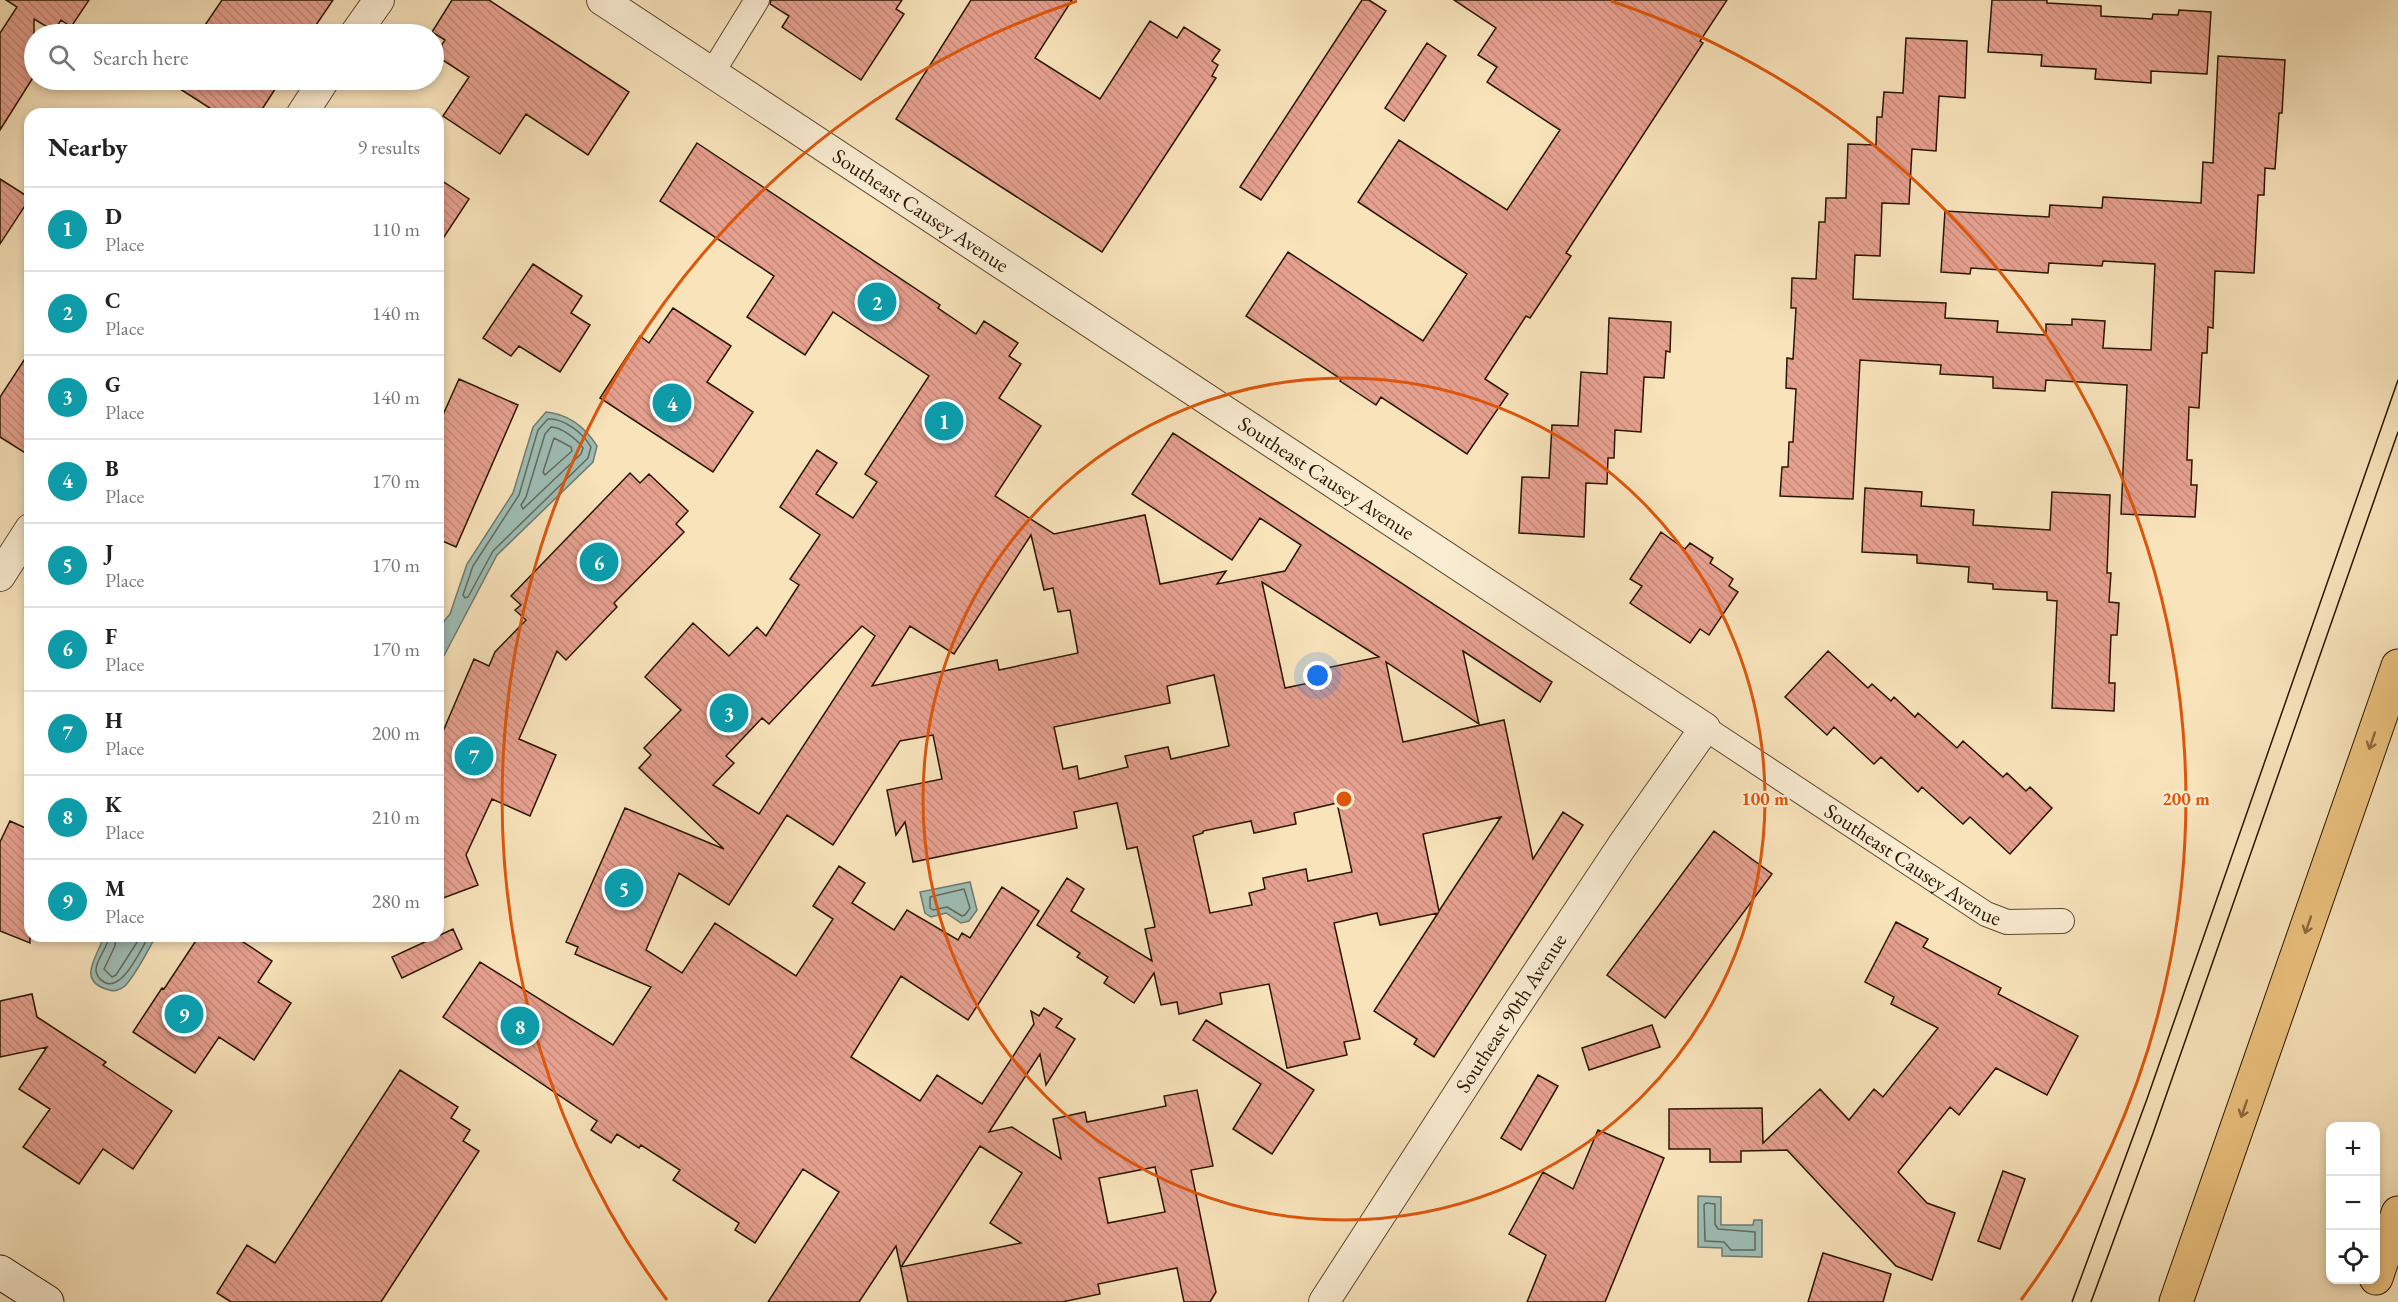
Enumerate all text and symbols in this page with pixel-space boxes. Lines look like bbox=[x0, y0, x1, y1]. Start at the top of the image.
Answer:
search box bbox=[24, 24, 444, 90]
icon: search bbox=[45, 41, 78, 74]
text: Search here bbox=[93, 43, 188, 72]
text: Nearby bbox=[48, 130, 128, 164]
text: 9 results bbox=[357, 134, 420, 160]
street label: Southeast Causey Avenue bbox=[828, 142, 1015, 278]
text: D bbox=[105, 202, 122, 231]
text: 1 bbox=[62, 216, 73, 242]
text: 110 m bbox=[372, 216, 420, 242]
text: Place bbox=[105, 231, 144, 257]
pin: 2 bbox=[858, 280, 896, 324]
text: C bbox=[105, 286, 121, 315]
text: 2 bbox=[62, 300, 73, 326]
text: 140 m bbox=[372, 300, 420, 326]
text: Place bbox=[105, 315, 144, 341]
text: G bbox=[105, 370, 121, 399]
pin: 4 bbox=[652, 380, 692, 426]
text: 3 bbox=[62, 384, 73, 410]
text: 140 m bbox=[372, 384, 420, 410]
pin: 1 bbox=[924, 398, 964, 444]
text: Place bbox=[105, 399, 144, 425]
street label: Southeast Causey Avenue bbox=[1233, 410, 1420, 546]
text: B bbox=[105, 454, 119, 483]
text: 4 bbox=[62, 468, 73, 494]
text: 170 m bbox=[372, 468, 420, 494]
text: Place bbox=[105, 483, 144, 509]
text: J bbox=[105, 538, 113, 567]
pin: 6 bbox=[580, 540, 618, 584]
text: 5 bbox=[62, 552, 73, 578]
text: 170 m bbox=[372, 552, 420, 578]
text: Place bbox=[105, 567, 144, 593]
text: F bbox=[105, 622, 117, 651]
text: 6 bbox=[62, 636, 73, 662]
text: 170 m bbox=[372, 636, 420, 662]
text: Place bbox=[105, 651, 144, 677]
your location bbox=[1303, 661, 1332, 690]
pin: 3 bbox=[710, 690, 748, 736]
text: H bbox=[105, 706, 123, 735]
text: 7 bbox=[62, 720, 73, 746]
text: 200 m bbox=[372, 720, 420, 746]
one-way arrow bbox=[2365, 731, 2376, 750]
pin: 7 bbox=[454, 734, 494, 778]
text: Place bbox=[105, 735, 144, 761]
text: 100 m bbox=[1741, 787, 1789, 810]
text: 200 m bbox=[2162, 787, 2210, 810]
centre of rings bbox=[1334, 789, 1354, 809]
text: K bbox=[105, 790, 122, 819]
street label: Southeast Causey Avenue bbox=[1820, 797, 2005, 931]
text: 8 bbox=[62, 804, 73, 830]
text: 210 m bbox=[372, 804, 420, 830]
text: Place bbox=[105, 819, 144, 845]
pin: 5 bbox=[604, 866, 644, 910]
text: M bbox=[105, 874, 125, 903]
text: 9 bbox=[62, 888, 73, 914]
text: 280 m bbox=[372, 888, 420, 914]
text: Place bbox=[105, 903, 144, 929]
one-way arrow bbox=[2301, 915, 2312, 934]
street label: Southeast 90th Avenue bbox=[1449, 928, 1572, 1098]
pin: 9 bbox=[164, 992, 204, 1036]
pin: 8 bbox=[500, 1004, 540, 1048]
one-way arrow bbox=[2237, 1099, 2248, 1118]
map controls bbox=[2326, 1122, 2380, 1284]
button: + bbox=[2326, 1122, 2380, 1176]
button: − bbox=[2326, 1176, 2380, 1230]
button: locate bbox=[2326, 1230, 2380, 1284]

